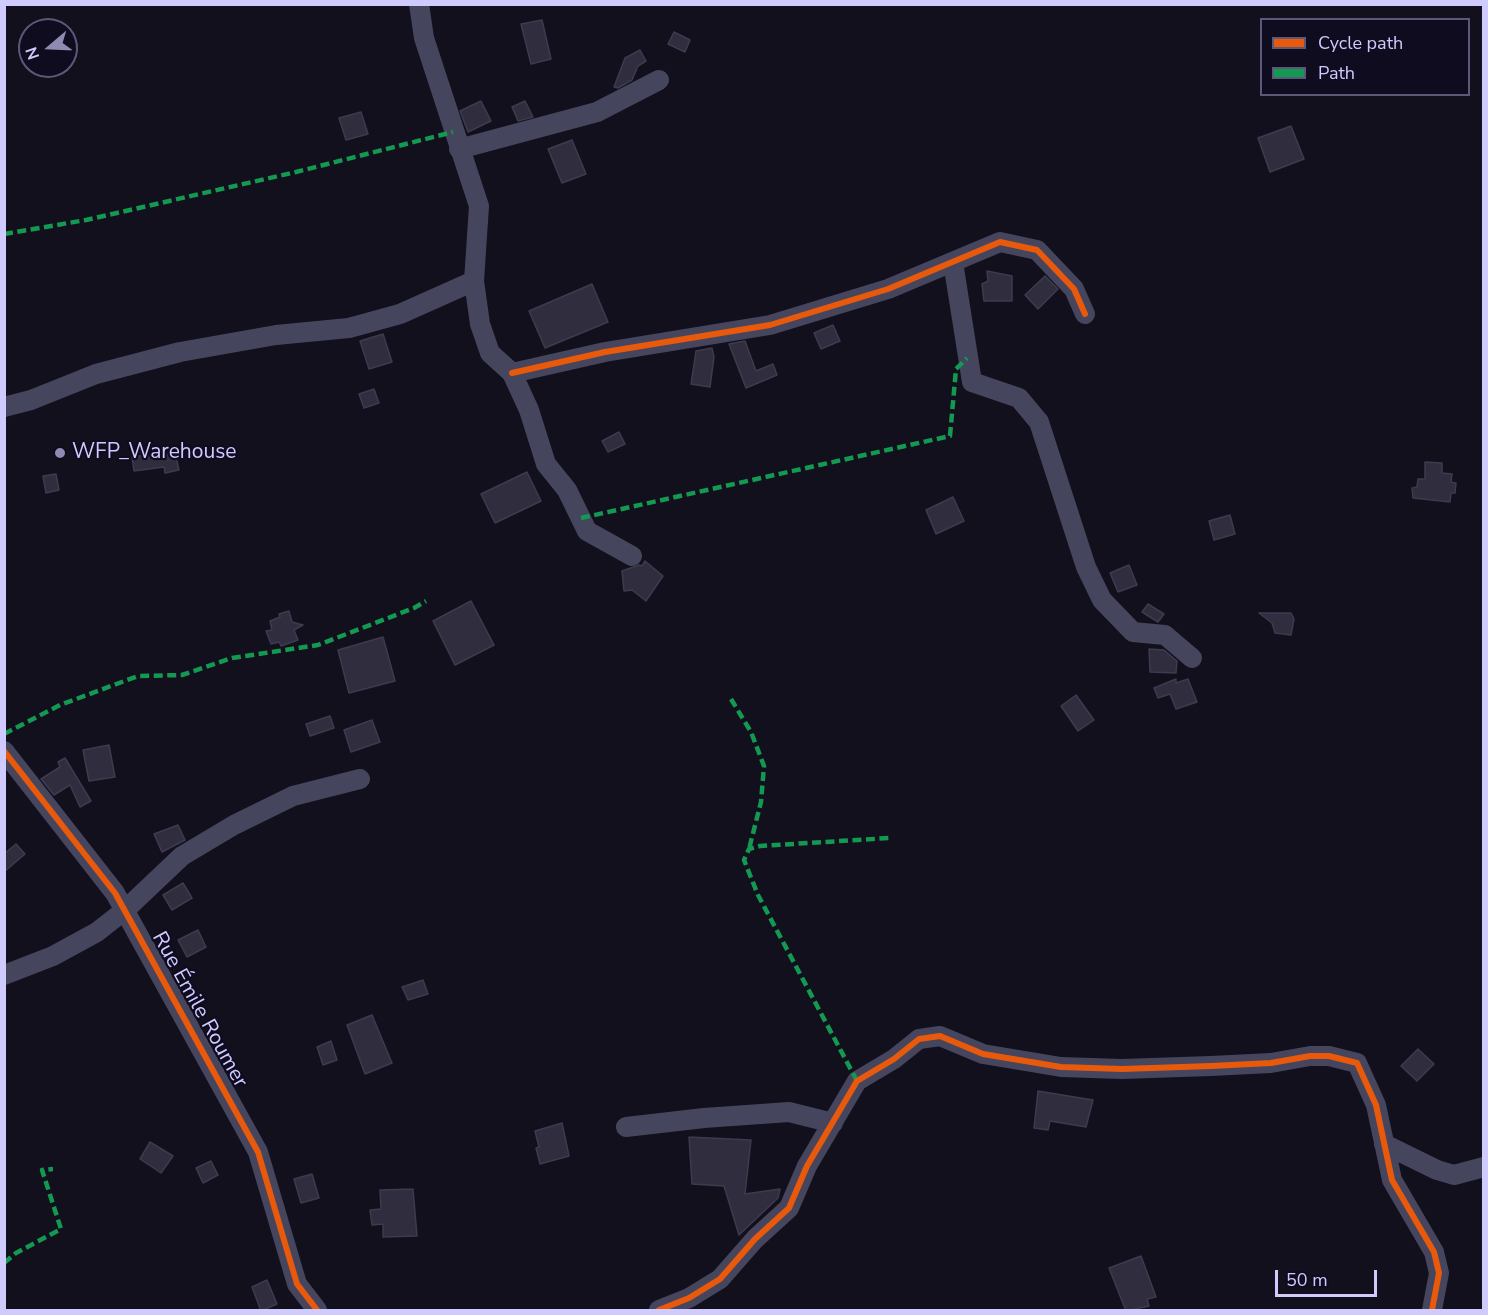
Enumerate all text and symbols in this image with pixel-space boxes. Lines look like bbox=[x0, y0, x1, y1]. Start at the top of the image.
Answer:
north arrow bbox=[18, 18, 78, 78]
legend bbox=[1260, 18, 1470, 96]
text: Cycle path bbox=[1318, 31, 1403, 55]
text: N bbox=[21, 44, 45, 62]
text: Path bbox=[1318, 61, 1355, 85]
place label: WFP_Warehouse bbox=[72, 440, 237, 466]
marker: WFP_Warehouse bbox=[53, 446, 67, 460]
street label: Rue Émile Roumer bbox=[146, 928, 252, 1092]
scale bar bbox=[1278, 1258, 1380, 1296]
text: 50 m bbox=[1286, 1268, 1328, 1292]

